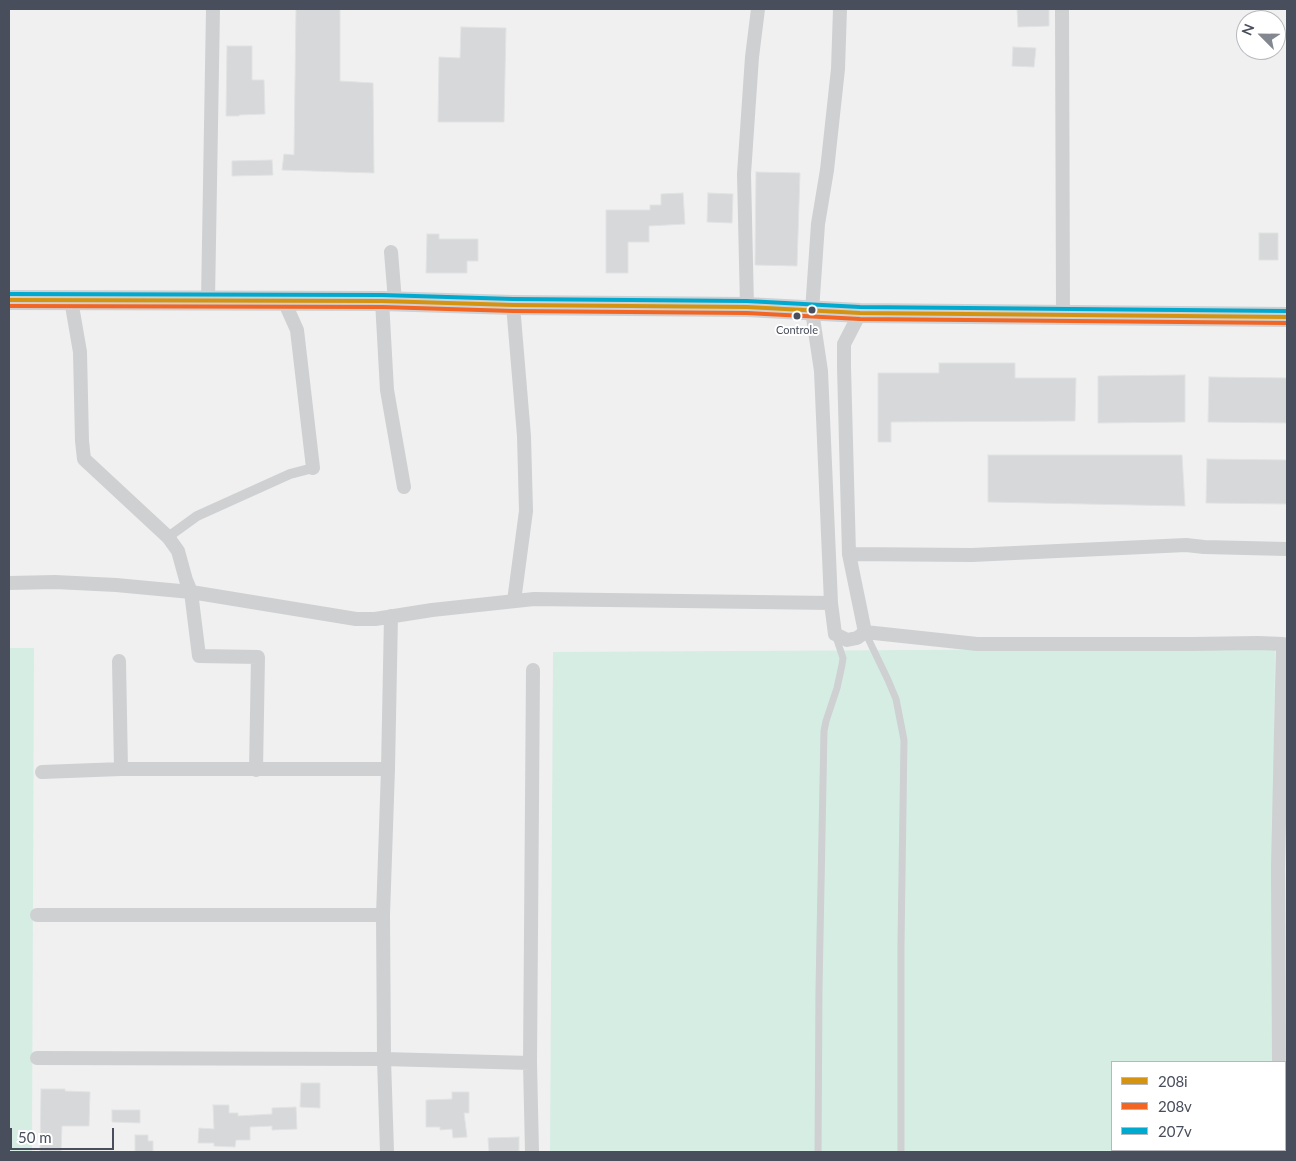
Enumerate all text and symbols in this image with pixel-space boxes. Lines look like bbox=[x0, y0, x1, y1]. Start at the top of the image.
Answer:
north arrow bbox=[1236, 10, 1286, 60]
text: N bbox=[1238, 21, 1258, 38]
unlabelled marker bbox=[807, 305, 817, 315]
marker: Controle bbox=[792, 311, 802, 321]
place label: Controle bbox=[776, 323, 818, 337]
legend bbox=[1111, 1061, 1286, 1151]
text: 208i bbox=[1158, 1072, 1188, 1090]
text: 208v bbox=[1158, 1097, 1192, 1115]
scale bar bbox=[12, 1118, 116, 1150]
text: 207v bbox=[1158, 1122, 1192, 1140]
text: 50 m bbox=[18, 1128, 52, 1146]

